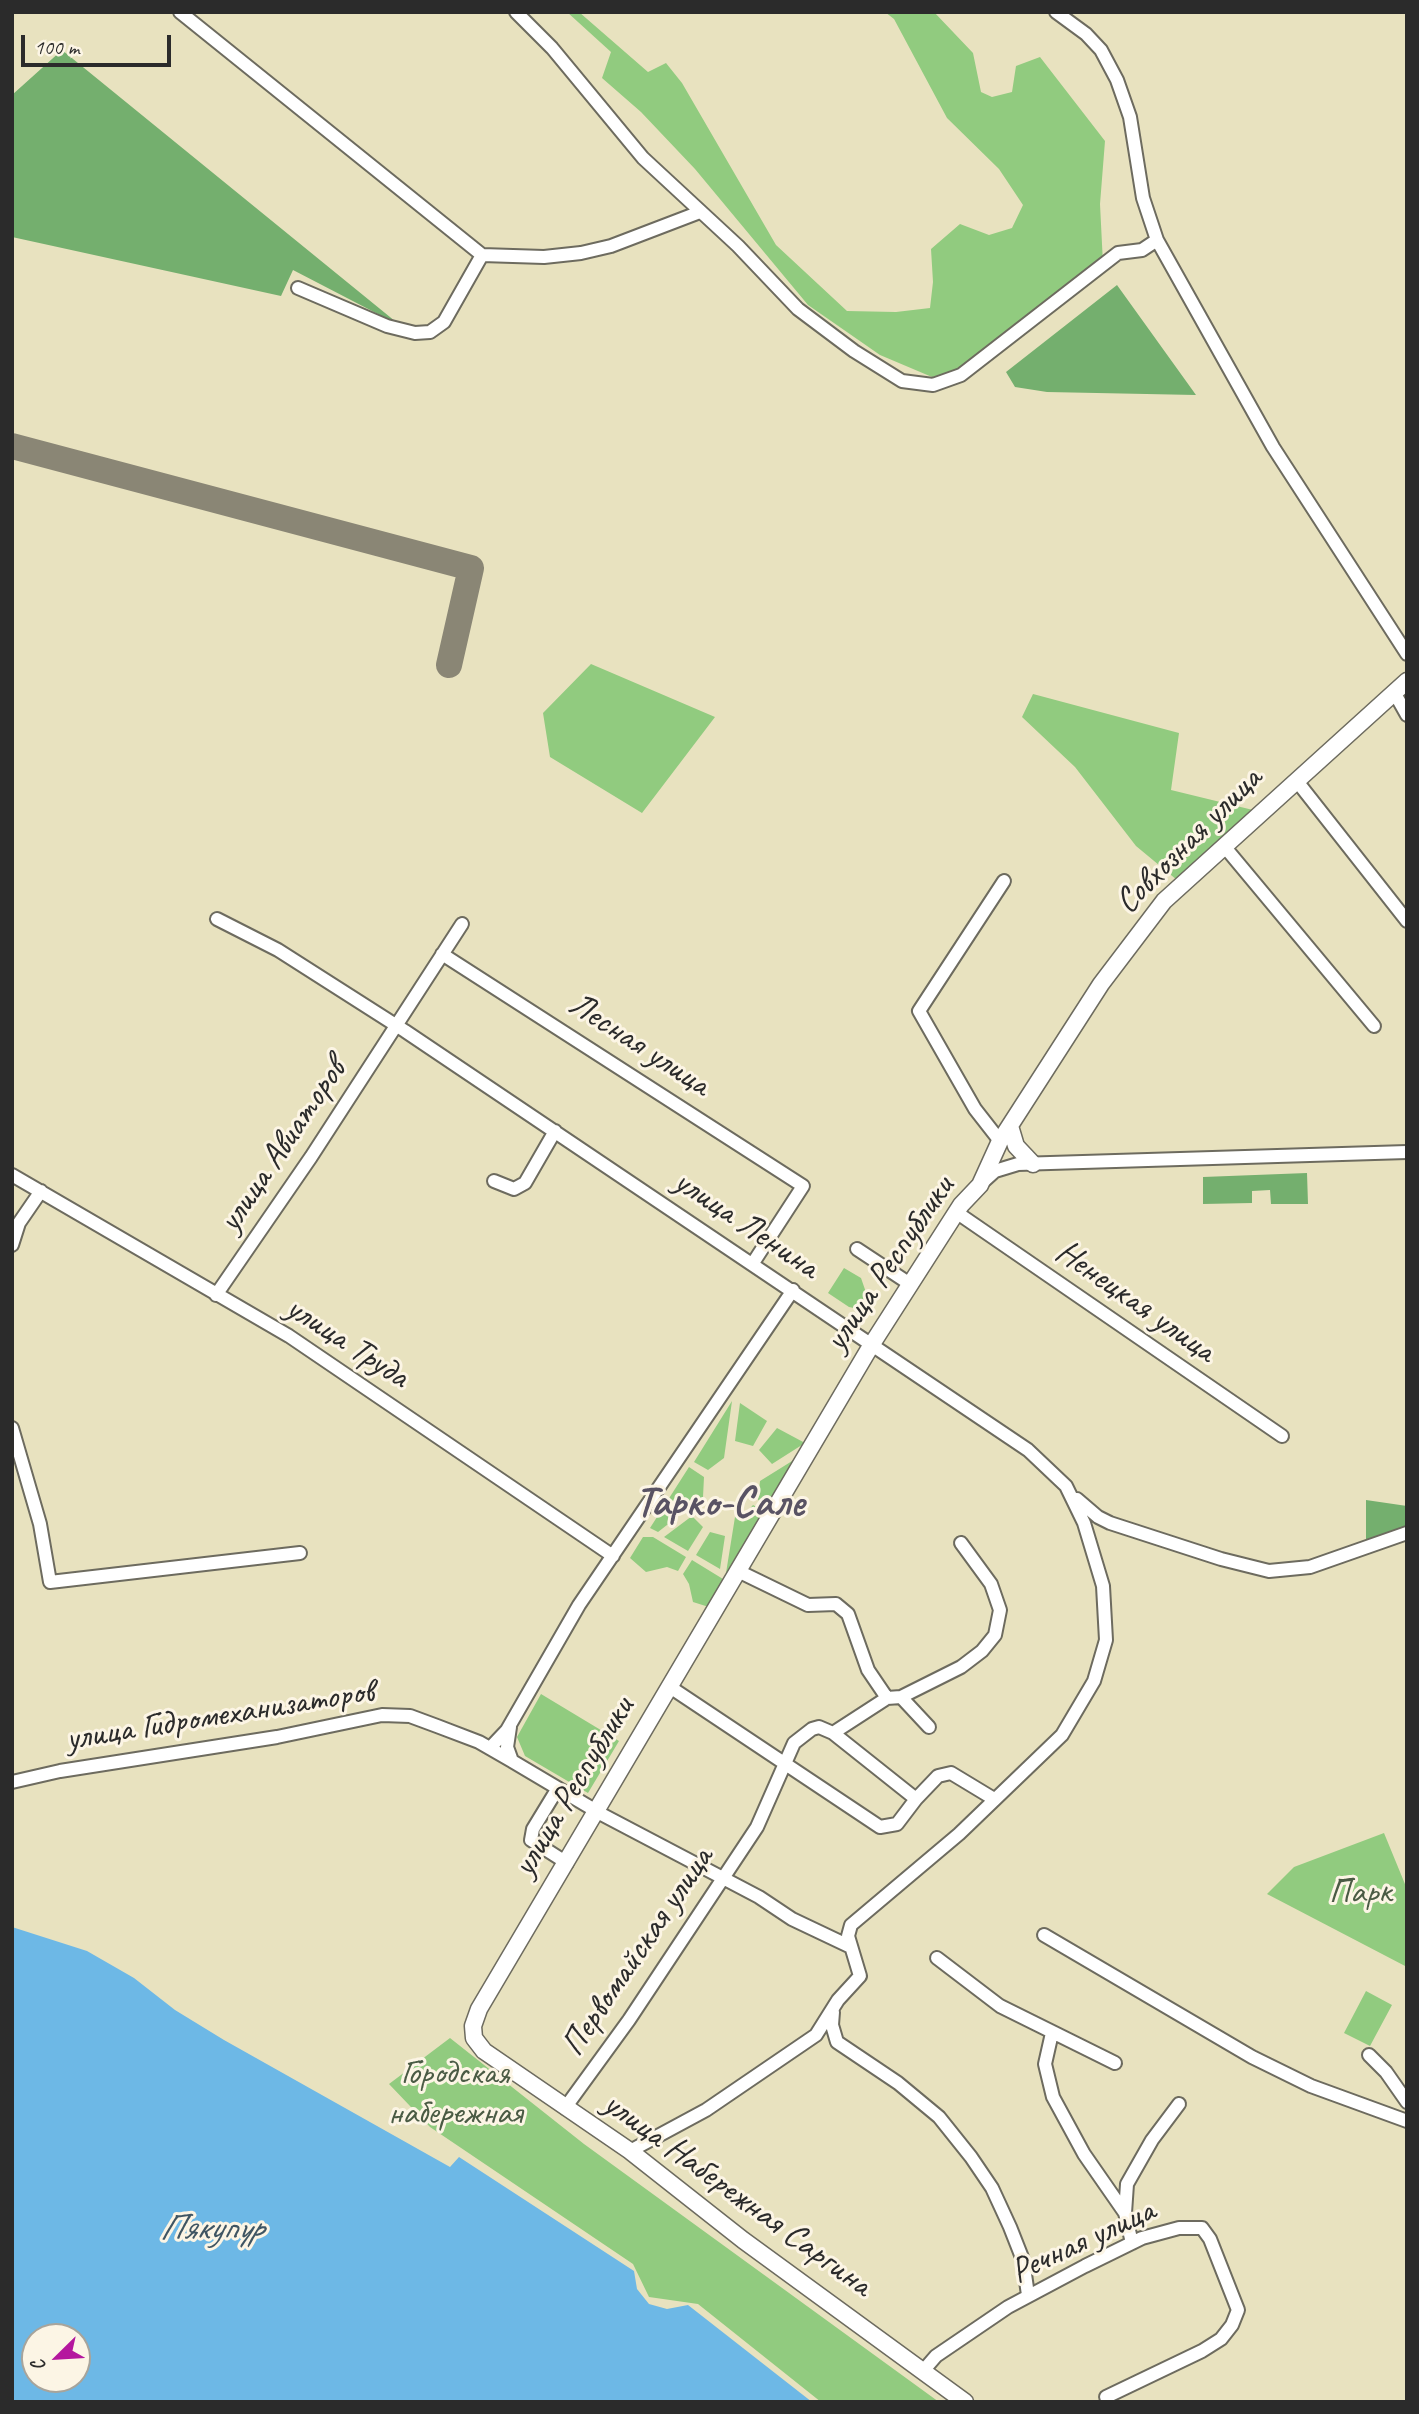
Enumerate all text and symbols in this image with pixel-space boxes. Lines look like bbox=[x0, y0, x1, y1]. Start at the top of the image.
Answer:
scale bar bbox=[24, 21, 175, 65]
text: 100 m bbox=[34, 34, 79, 60]
street label: Совхозная улица bbox=[1107, 759, 1271, 923]
street label: Лесная улица bbox=[560, 984, 718, 1106]
street label: улица Авиаторов bbox=[210, 1052, 356, 1240]
street label: улица Ленина bbox=[665, 1161, 827, 1289]
street label: улица Республики bbox=[816, 1168, 964, 1360]
street label: Ненецкая улица bbox=[1047, 1232, 1223, 1372]
street label: улица Труда bbox=[278, 1288, 416, 1398]
district label: Тарко-Сале bbox=[635, 1479, 805, 1529]
street label: улица Гидромеханизаторов bbox=[63, 1671, 377, 1761]
street label: улица Республики bbox=[504, 1690, 644, 1884]
street label: Первомайская улица bbox=[553, 1840, 723, 2064]
park label: Парк bbox=[1329, 1872, 1391, 1914]
park label: Городская набережная bbox=[388, 2053, 522, 2135]
street label: улица Набережная Саргина bbox=[594, 2083, 880, 2307]
street label: Речная улица bbox=[1004, 2190, 1162, 2294]
water label: Пякупур bbox=[160, 2207, 262, 2251]
north arrow bbox=[21, 2323, 91, 2393]
text: С bbox=[26, 2357, 52, 2375]

